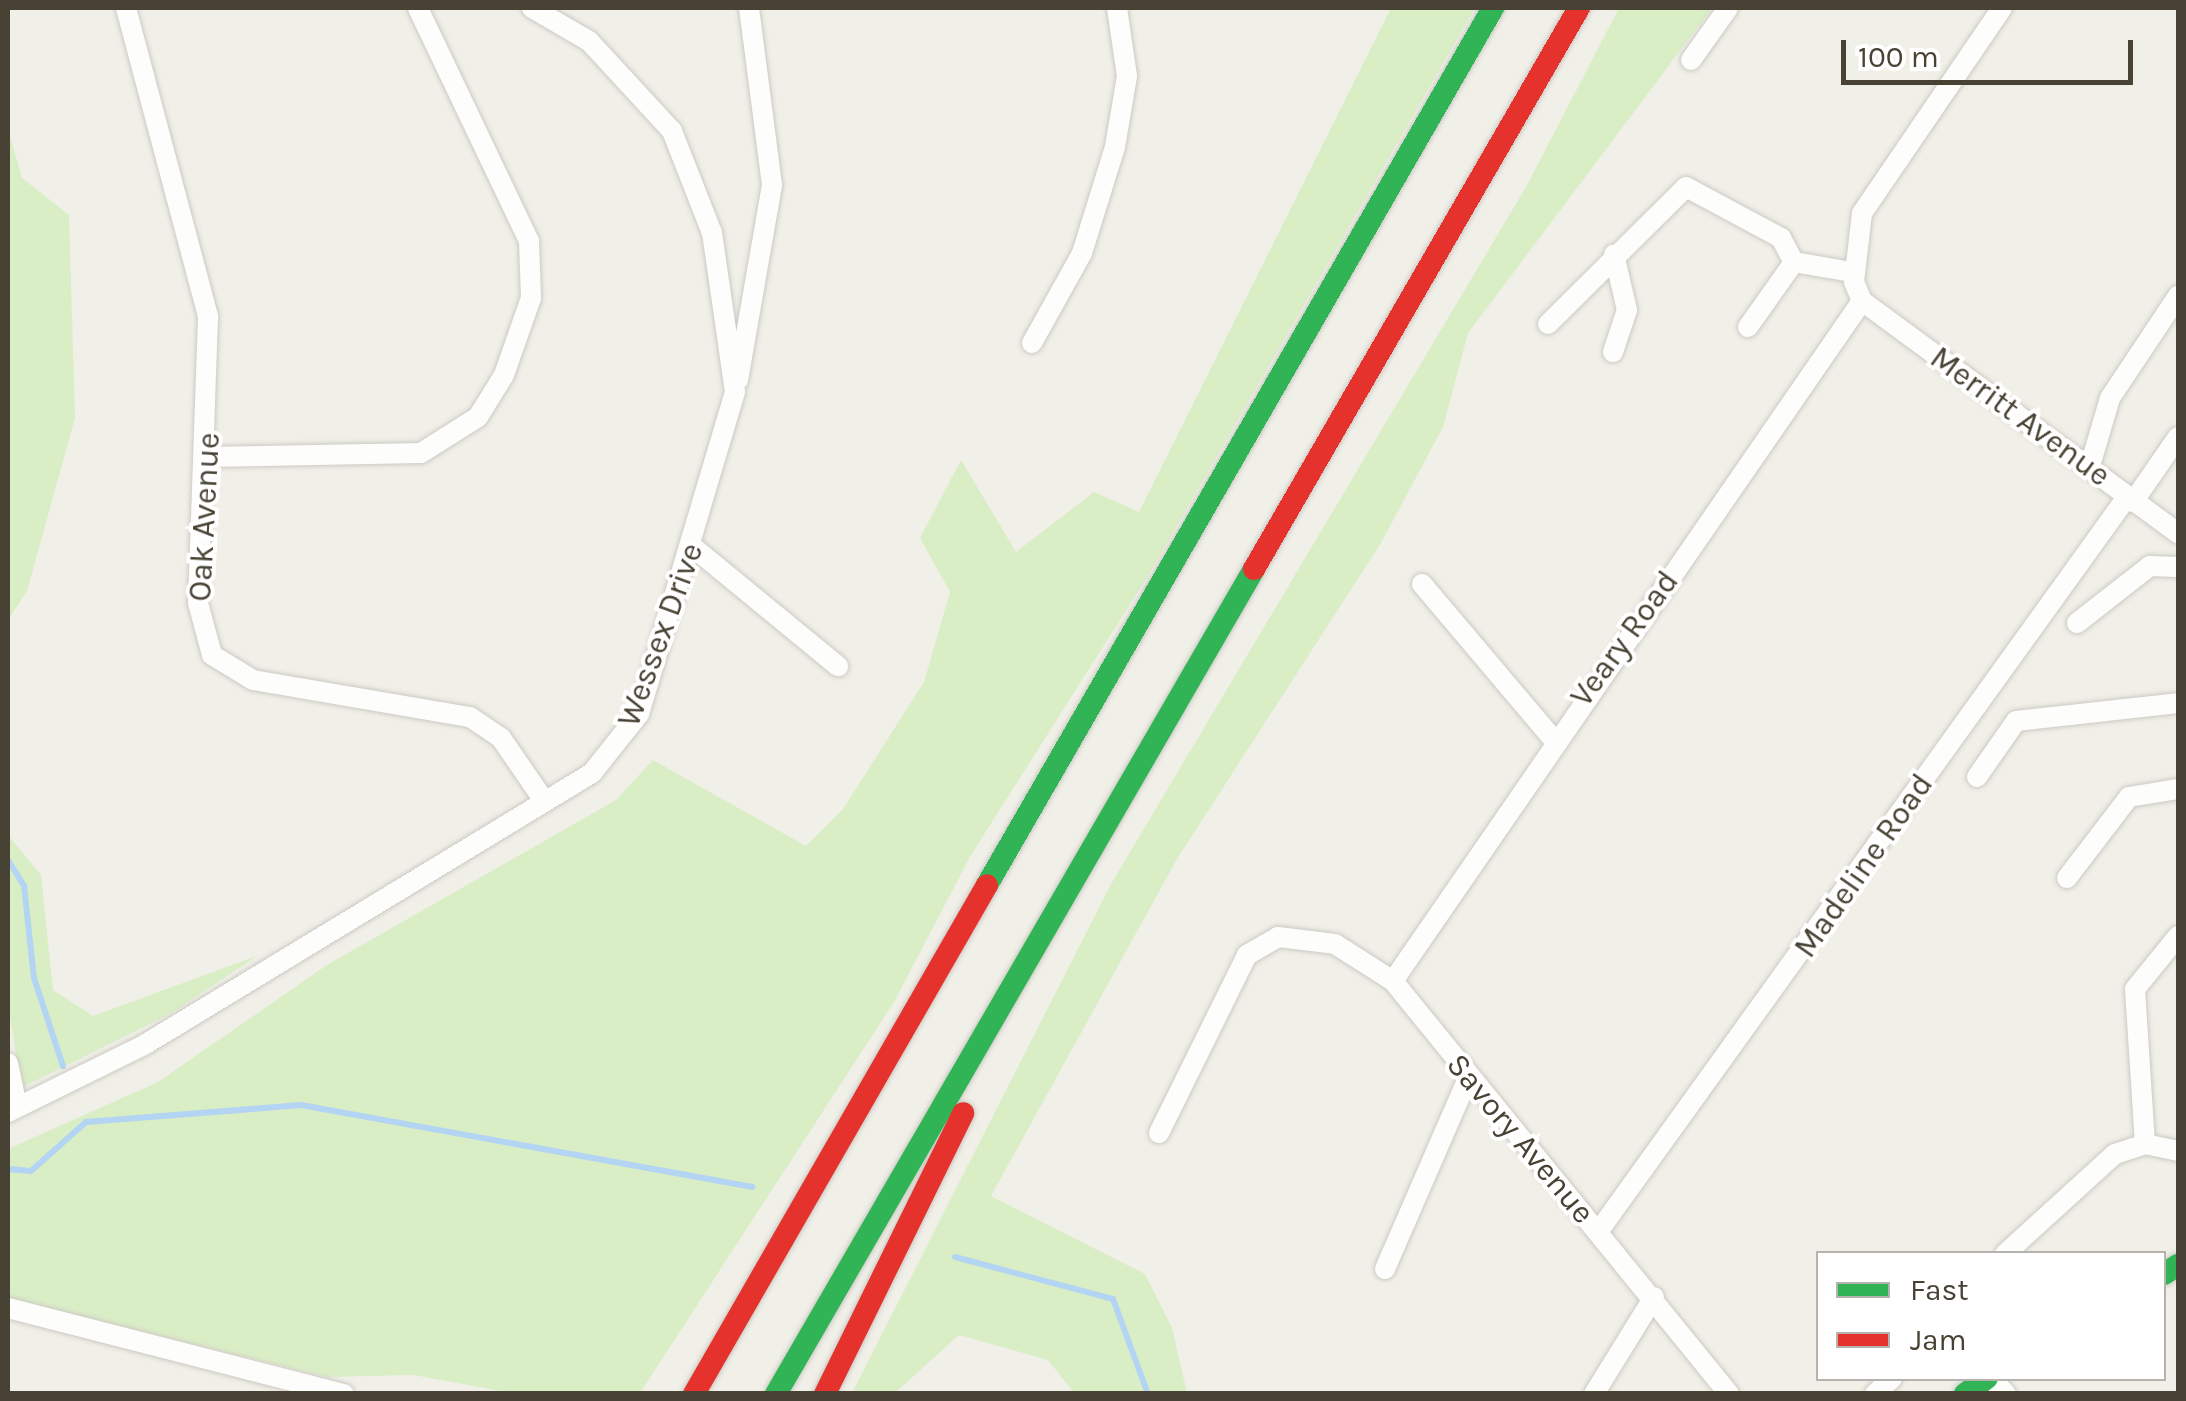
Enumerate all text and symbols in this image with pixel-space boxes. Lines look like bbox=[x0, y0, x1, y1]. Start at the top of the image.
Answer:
scale bar bbox=[1846, 20, 2138, 82]
text: 100 m bbox=[1858, 39, 1939, 75]
street label: Merritt Avenue bbox=[1922, 339, 2118, 495]
street label: Oak Avenue bbox=[181, 432, 229, 602]
street label: Wessex Drive bbox=[610, 538, 712, 732]
street label: Veary Road bbox=[1563, 563, 1687, 715]
street label: Madeline Road bbox=[1786, 767, 1942, 965]
street label: Savory Avenue bbox=[1438, 1046, 1602, 1232]
legend bbox=[1816, 1251, 2166, 1381]
text: Fast bbox=[1910, 1272, 1969, 1308]
text: Jam bbox=[1910, 1322, 1967, 1358]

